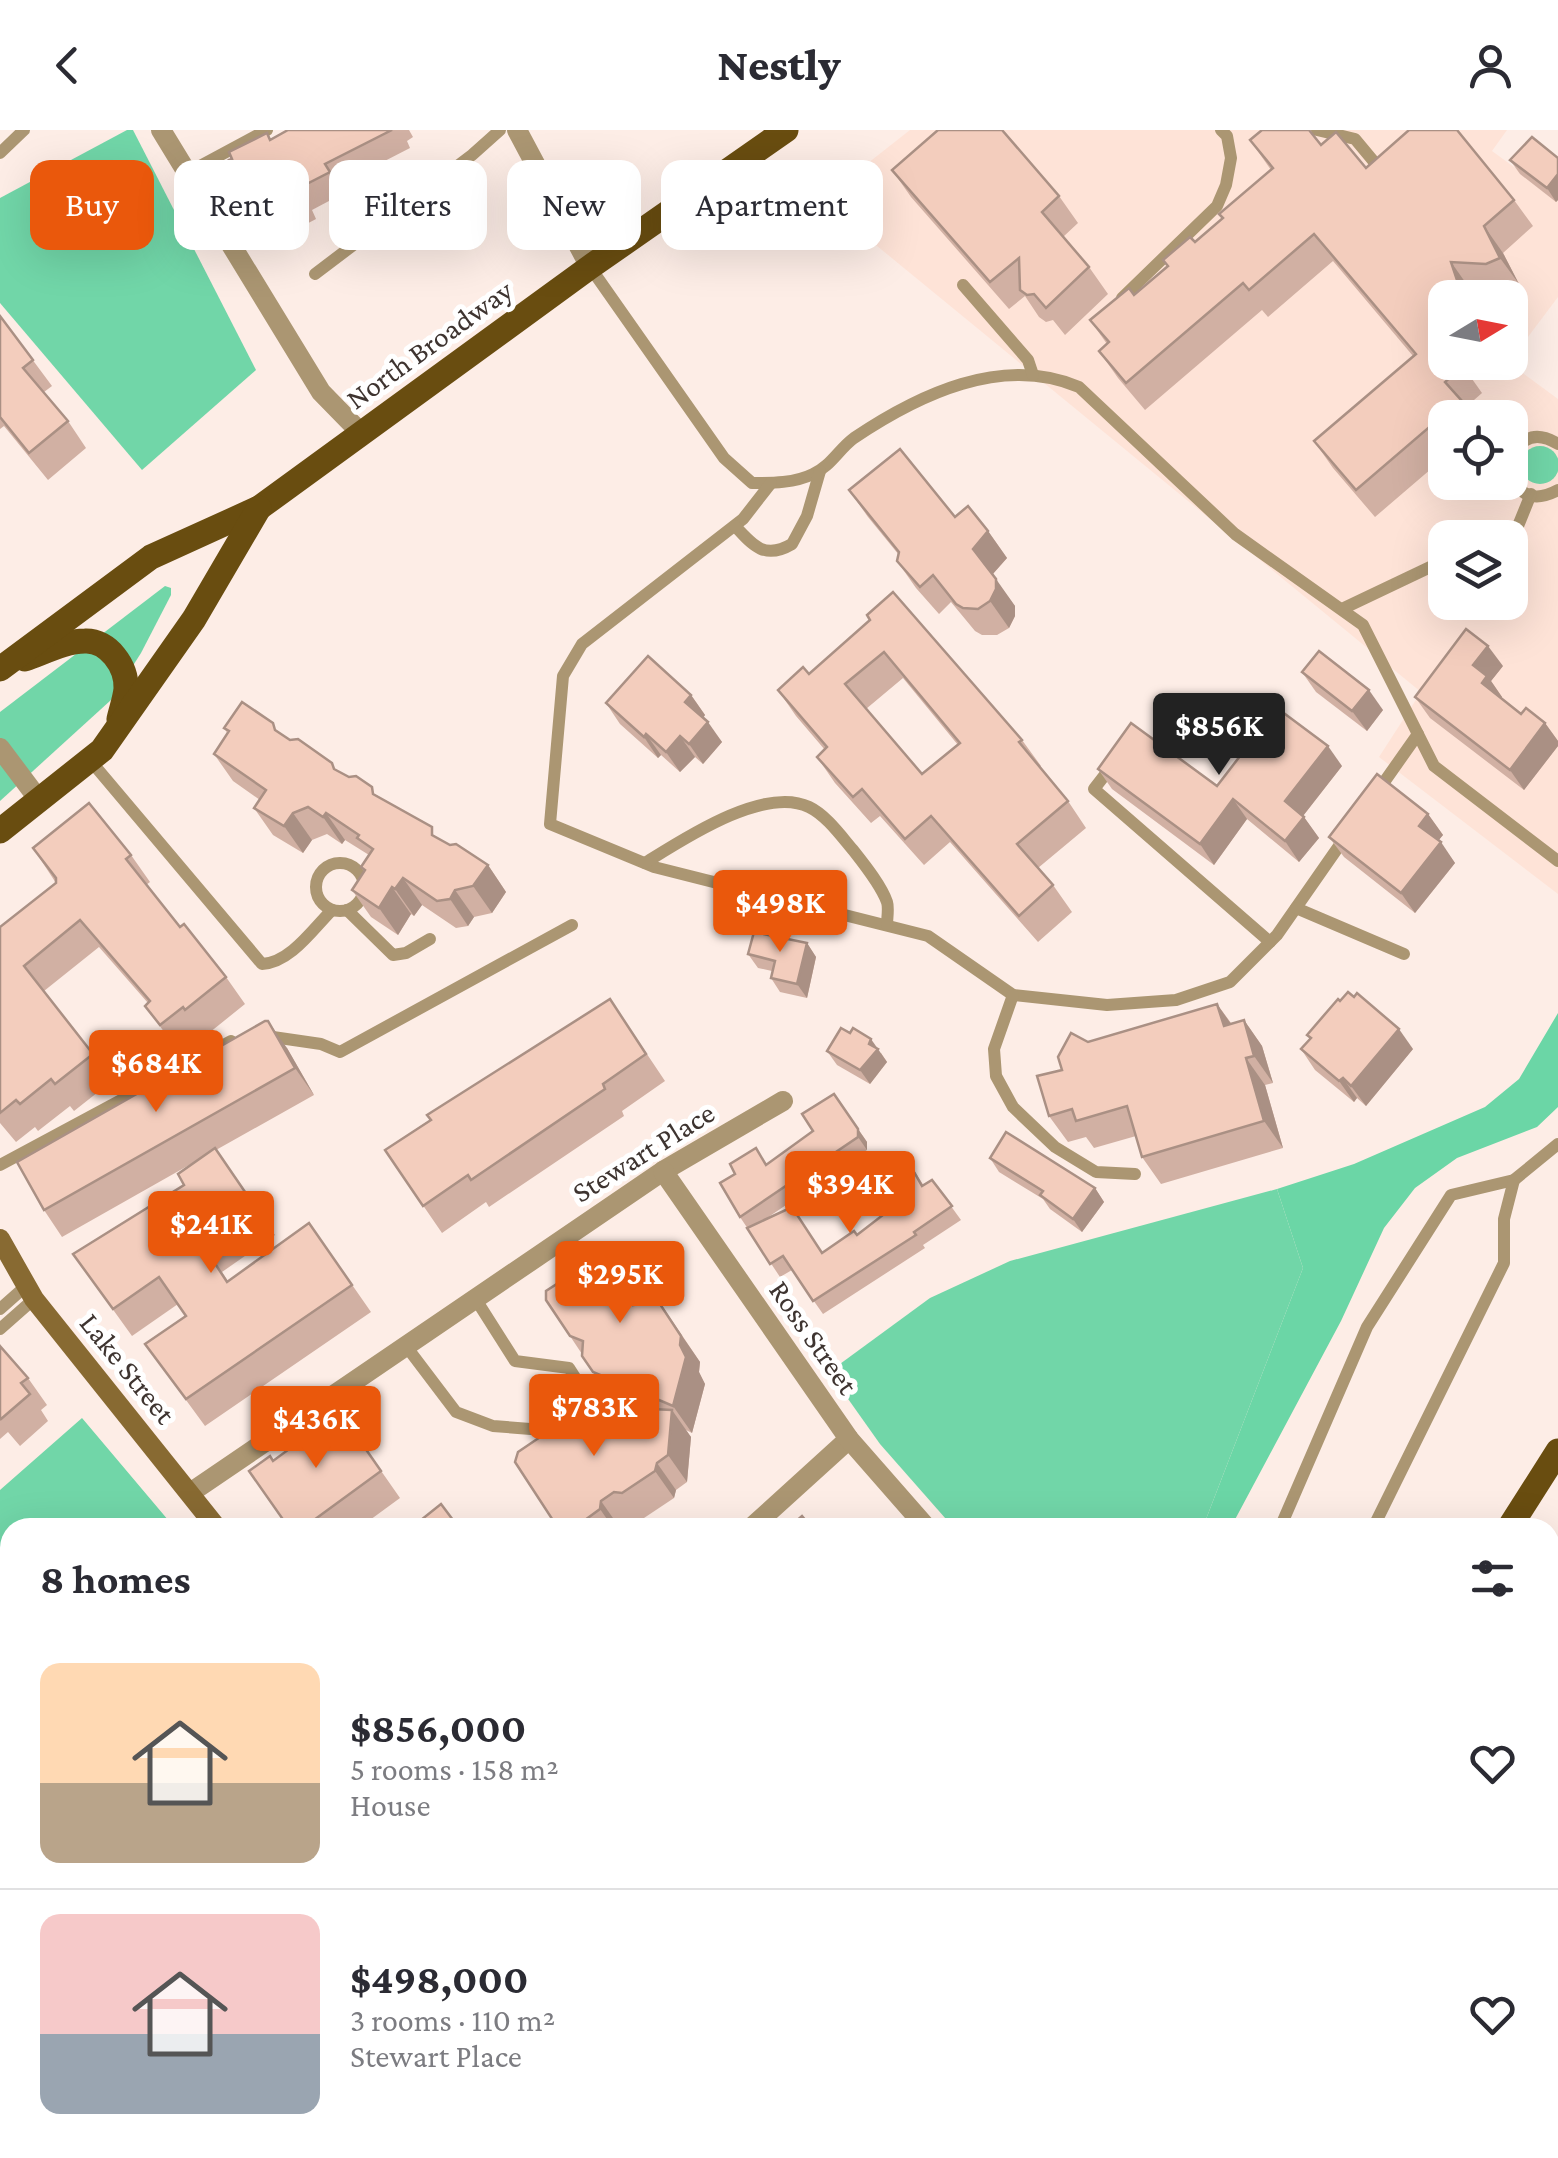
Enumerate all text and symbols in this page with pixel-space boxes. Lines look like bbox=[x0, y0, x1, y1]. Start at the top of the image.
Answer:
icon: back bbox=[40, 38, 95, 93]
icon: person bbox=[1463, 38, 1518, 93]
text: Nestly bbox=[717, 40, 841, 90]
chip: Buy bbox=[30, 160, 154, 250]
chip: Rent bbox=[174, 160, 309, 250]
chip: Filters bbox=[329, 160, 487, 250]
chip: New bbox=[507, 160, 641, 250]
chip: Apartment bbox=[661, 160, 883, 250]
street label: North Broadway bbox=[340, 273, 519, 416]
north arrow bbox=[1428, 280, 1528, 380]
map controls bbox=[1428, 280, 1528, 620]
button: locate bbox=[1428, 400, 1528, 500]
button: layers bbox=[1428, 520, 1528, 620]
pin: $856K bbox=[1149, 693, 1289, 778]
text: $856K bbox=[1175, 707, 1263, 743]
pin: $498K bbox=[710, 870, 850, 955]
text: $498K bbox=[735, 884, 825, 920]
pin: $684K bbox=[86, 1030, 226, 1115]
text: $684K bbox=[111, 1044, 201, 1080]
street label: Stewart Place bbox=[566, 1095, 720, 1209]
pin: $394K bbox=[780, 1151, 920, 1236]
text: $394K bbox=[807, 1165, 893, 1201]
pin: $241K bbox=[141, 1191, 281, 1276]
text: $241K bbox=[170, 1205, 252, 1241]
pin: $295K bbox=[550, 1241, 690, 1326]
text: $295K bbox=[577, 1255, 663, 1291]
street label: Ross Street bbox=[763, 1274, 866, 1401]
street label: Lake Street bbox=[74, 1306, 183, 1431]
pin: $783K bbox=[524, 1374, 664, 1459]
pin: $436K bbox=[246, 1386, 386, 1471]
text: $783K bbox=[551, 1388, 637, 1424]
text: $436K bbox=[273, 1400, 359, 1436]
icon: filters bbox=[1465, 1551, 1520, 1606]
text: 8 homes bbox=[40, 1555, 191, 1602]
icon: home bbox=[120, 1703, 240, 1823]
text: $856,000 bbox=[350, 1704, 526, 1751]
icon: heart bbox=[1465, 1736, 1520, 1791]
text: 5 rooms · 158 m² bbox=[350, 1751, 559, 1787]
text: House bbox=[350, 1787, 430, 1823]
icon: home bbox=[120, 1954, 240, 2074]
text: $498,000 bbox=[350, 1955, 529, 2002]
icon: heart bbox=[1465, 1987, 1520, 2042]
text: 3 rooms · 110 m² bbox=[350, 2002, 555, 2038]
text: Stewart Place bbox=[350, 2038, 522, 2074]

